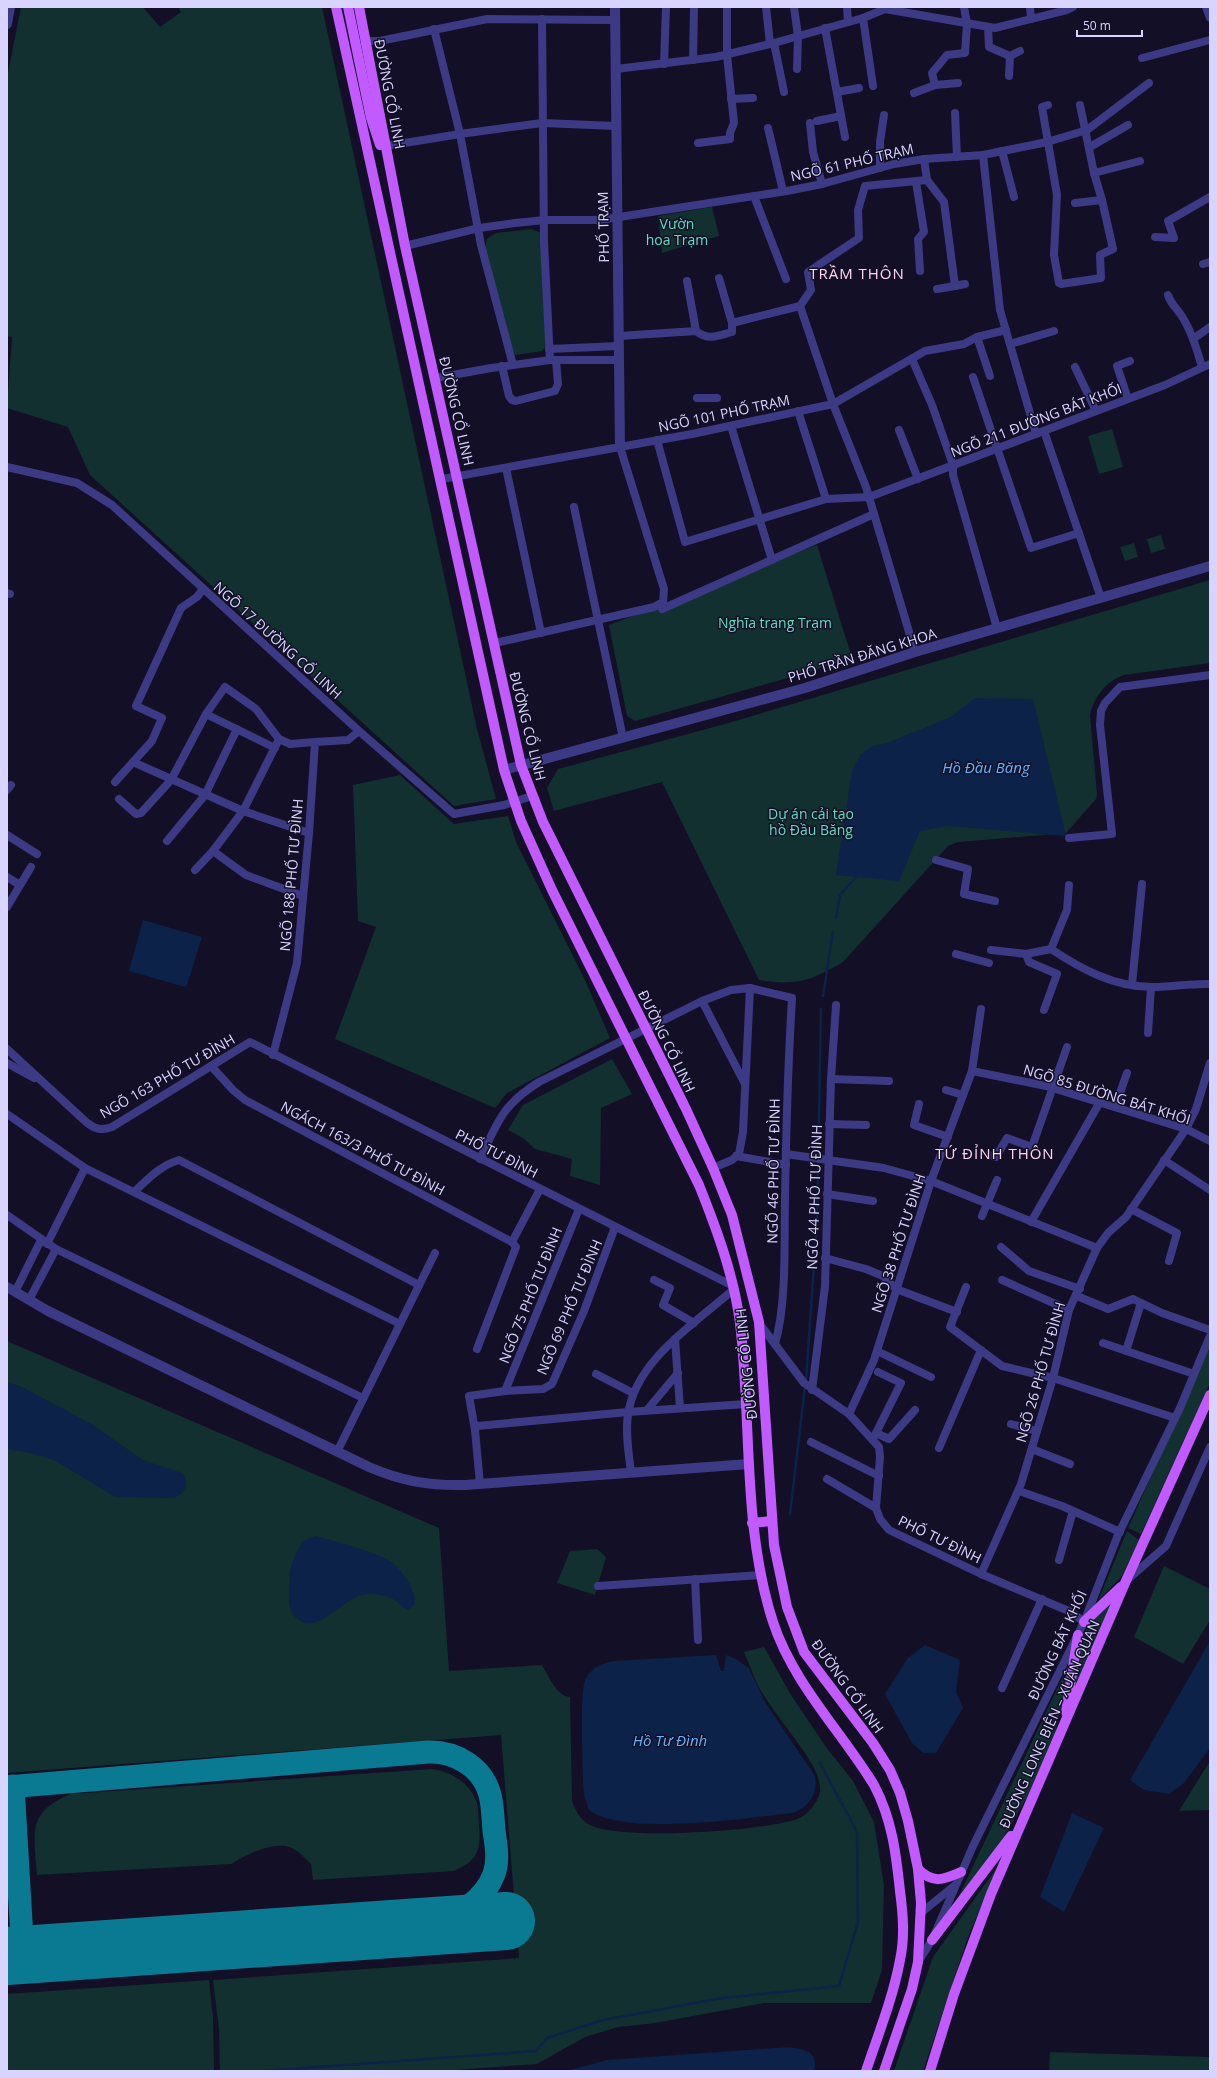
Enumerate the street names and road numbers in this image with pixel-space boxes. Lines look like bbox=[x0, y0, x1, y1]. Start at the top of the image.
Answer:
street label: ĐƯỜNG CỔ LINH bbox=[370, 37, 411, 151]
street label: NGÕ 61 PHỐ TRẠM bbox=[788, 139, 916, 185]
street label: PHỐ TRẠM bbox=[593, 191, 613, 263]
street label: ĐƯỜNG CỔ LINH bbox=[435, 354, 480, 468]
street label: NGÕ 211 ĐƯỜNG BÁT KHỐI bbox=[948, 378, 1124, 462]
street label: NGÕ 101 PHỐ TRẠM bbox=[657, 390, 791, 436]
street label: NGÕ 17 ĐƯỜNG CỔ LINH bbox=[210, 576, 347, 703]
street label: PHỐ TRẦN ĐĂNG KHOA bbox=[785, 623, 939, 687]
street label: ĐƯỜNG CỔ LINH bbox=[505, 669, 552, 782]
street label: NGÕ 188 PHỐ TƯ ĐÌNH bbox=[275, 798, 307, 952]
street label: ĐƯỜNG CỔ LINH bbox=[634, 986, 701, 1095]
street label: NGÕ 163 PHỐ TƯ ĐÌNH bbox=[96, 1029, 238, 1123]
street label: NGÕ 85 ĐƯỜNG BÁT KHỐI bbox=[1021, 1059, 1193, 1129]
street label: NGÁCH 163/3 PHỐ TƯ ĐÌNH bbox=[278, 1097, 448, 1199]
street label: NGÕ 46 PHỐ TƯ ĐÌNH bbox=[762, 1098, 784, 1244]
street label: PHỐ TƯ ĐÌNH bbox=[452, 1124, 542, 1182]
street label: NGÕ 44 PHỐ TƯ ĐÌNH bbox=[802, 1124, 826, 1270]
street label: NGÕ 38 PHỐ TƯ ĐÌNH bbox=[867, 1171, 929, 1315]
street label: NGÕ 75 PHỐ TƯ ĐÌNH bbox=[494, 1224, 566, 1366]
street label: NGÕ 69 PHỐ TƯ ĐÌNH bbox=[532, 1236, 606, 1378]
street label: NGÕ 26 PHỐ TƯ ĐÌNH bbox=[1011, 1300, 1069, 1444]
street label: ĐƯỜNG CỔ LINH bbox=[730, 1307, 761, 1421]
street label: PHỐ TƯ ĐÌNH bbox=[895, 1511, 985, 1567]
street label: ĐƯỜNG BÁT KHỐI bbox=[1023, 1587, 1091, 1703]
street label: ĐƯỜNG LONG BIÊN – XUÂN QUAN bbox=[994, 1617, 1104, 1831]
street label: ĐƯỜNG CỔ LINH bbox=[807, 1635, 889, 1737]

